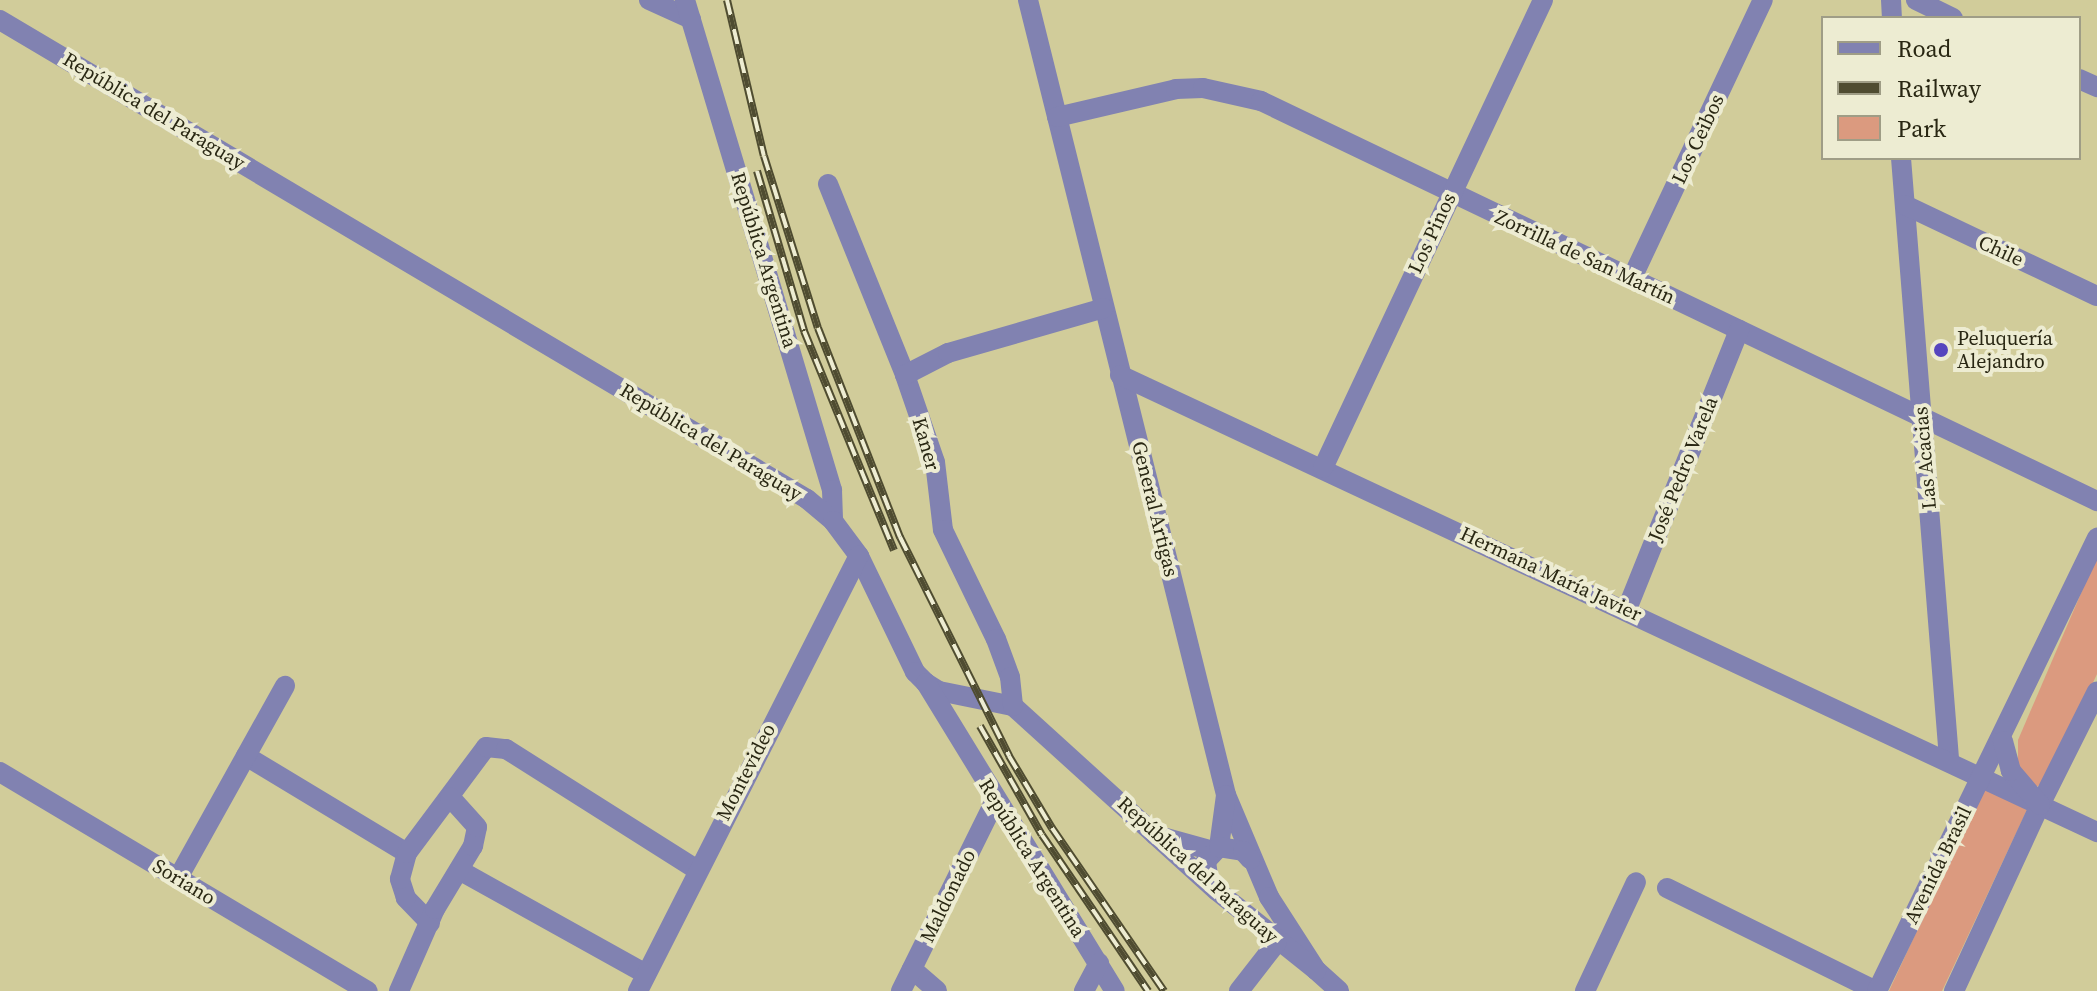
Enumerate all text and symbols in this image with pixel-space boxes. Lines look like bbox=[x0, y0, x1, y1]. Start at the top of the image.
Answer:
legend bbox=[1821, 16, 2081, 160]
text: Road bbox=[1897, 32, 1951, 65]
street label: República del Paraguay bbox=[59, 47, 249, 175]
text: Railway bbox=[1897, 72, 1981, 105]
street label: Los Ceibos bbox=[1667, 90, 1729, 188]
text: Park bbox=[1897, 112, 1946, 145]
street label: República Argentina bbox=[726, 169, 802, 351]
street label: Los Pinos bbox=[1403, 189, 1461, 277]
street label: Zorrilla de San Martín bbox=[1491, 205, 1679, 309]
street label: Chile bbox=[1975, 230, 2027, 272]
place label: Peluquería Alejandro bbox=[1957, 326, 2053, 373]
marker: Peluquería Alejandro bbox=[1932, 341, 1950, 359]
street label: República del Paraguay bbox=[616, 378, 806, 506]
street label: José Pedro Varela bbox=[1643, 393, 1723, 545]
street label: Las Acacias bbox=[1909, 406, 1941, 510]
street label: Kaner bbox=[907, 415, 945, 473]
street label: General Artigas bbox=[1127, 439, 1183, 579]
street label: Hermana María Javier bbox=[1456, 521, 1646, 627]
street label: Montevideo bbox=[711, 719, 781, 825]
street label: República Argentina bbox=[973, 774, 1091, 942]
street label: República del Paraguay bbox=[1113, 791, 1283, 949]
street label: Avenida Brasil bbox=[1899, 802, 1977, 928]
street label: Maldonado bbox=[915, 845, 981, 947]
street label: Soriano bbox=[148, 854, 220, 910]

